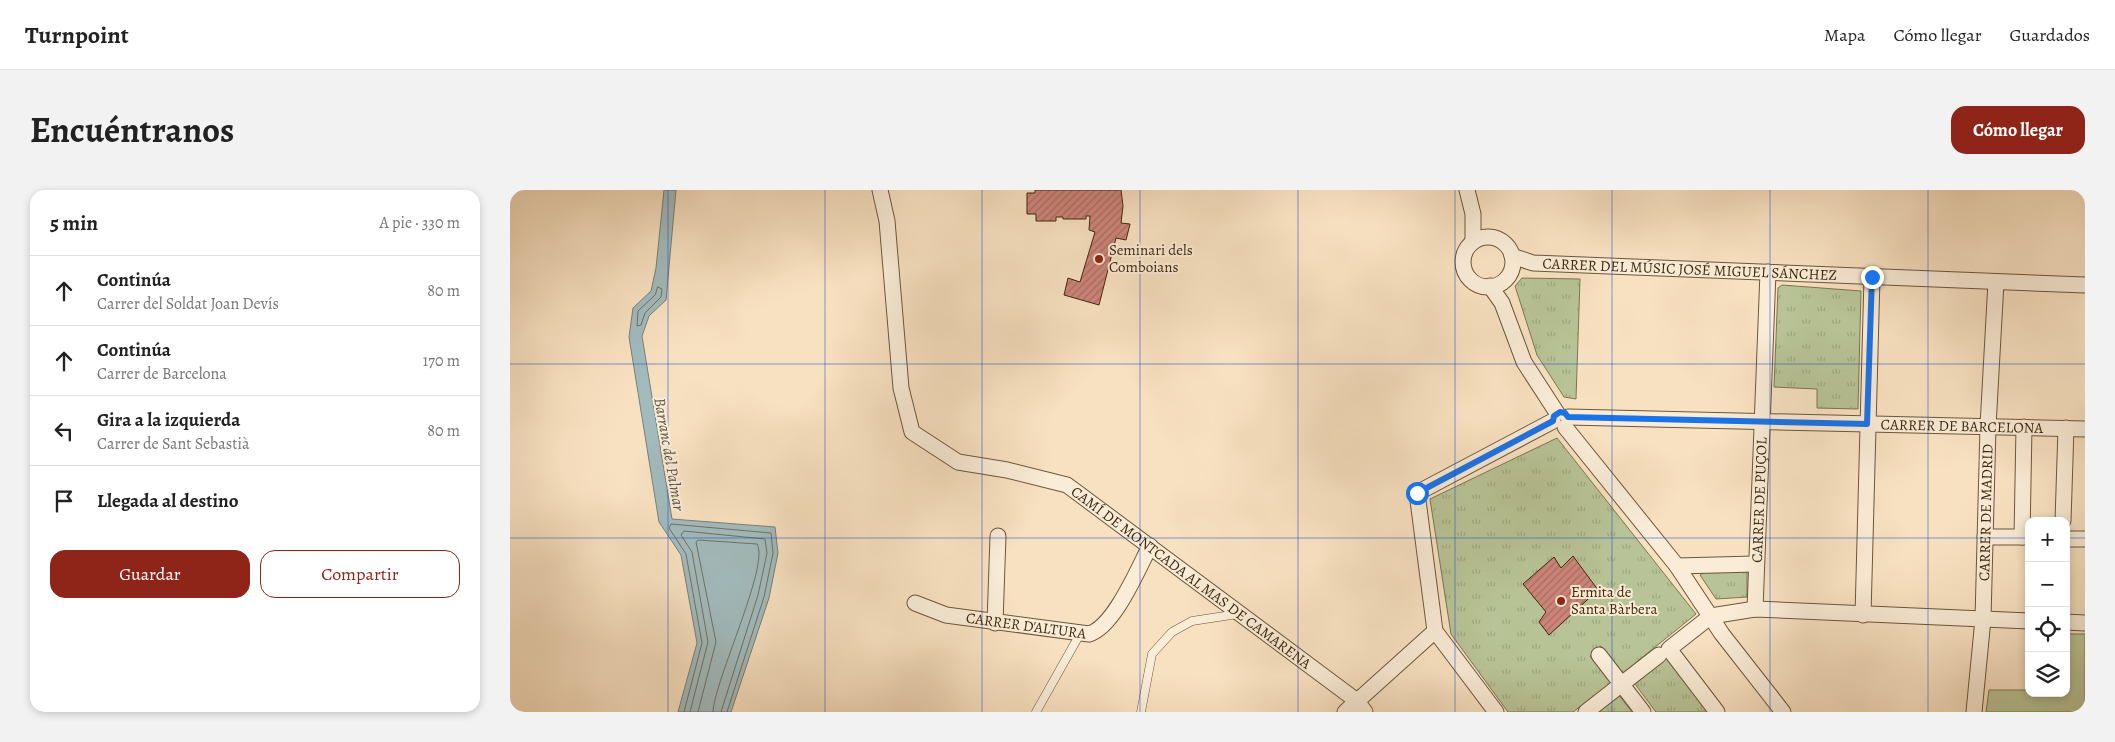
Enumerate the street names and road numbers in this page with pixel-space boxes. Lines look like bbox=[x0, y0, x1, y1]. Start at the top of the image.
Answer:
street label: CARRER DEL MÚSIC JOSÉ MIGUEL SÁNCHEZ bbox=[1542, 253, 1837, 285]
street label: CARRER DE BARCELONA bbox=[1881, 414, 2044, 438]
street label: CARRER DE PUÇOL bbox=[1747, 437, 1772, 563]
street label: CARRER DE MADRID bbox=[1974, 444, 1998, 581]
street label: CAMÍ DE MONTCADA AL MAS DE CAMARENA bbox=[1067, 481, 1316, 674]
street label: CARRER D'ALTURA bbox=[965, 608, 1088, 644]

